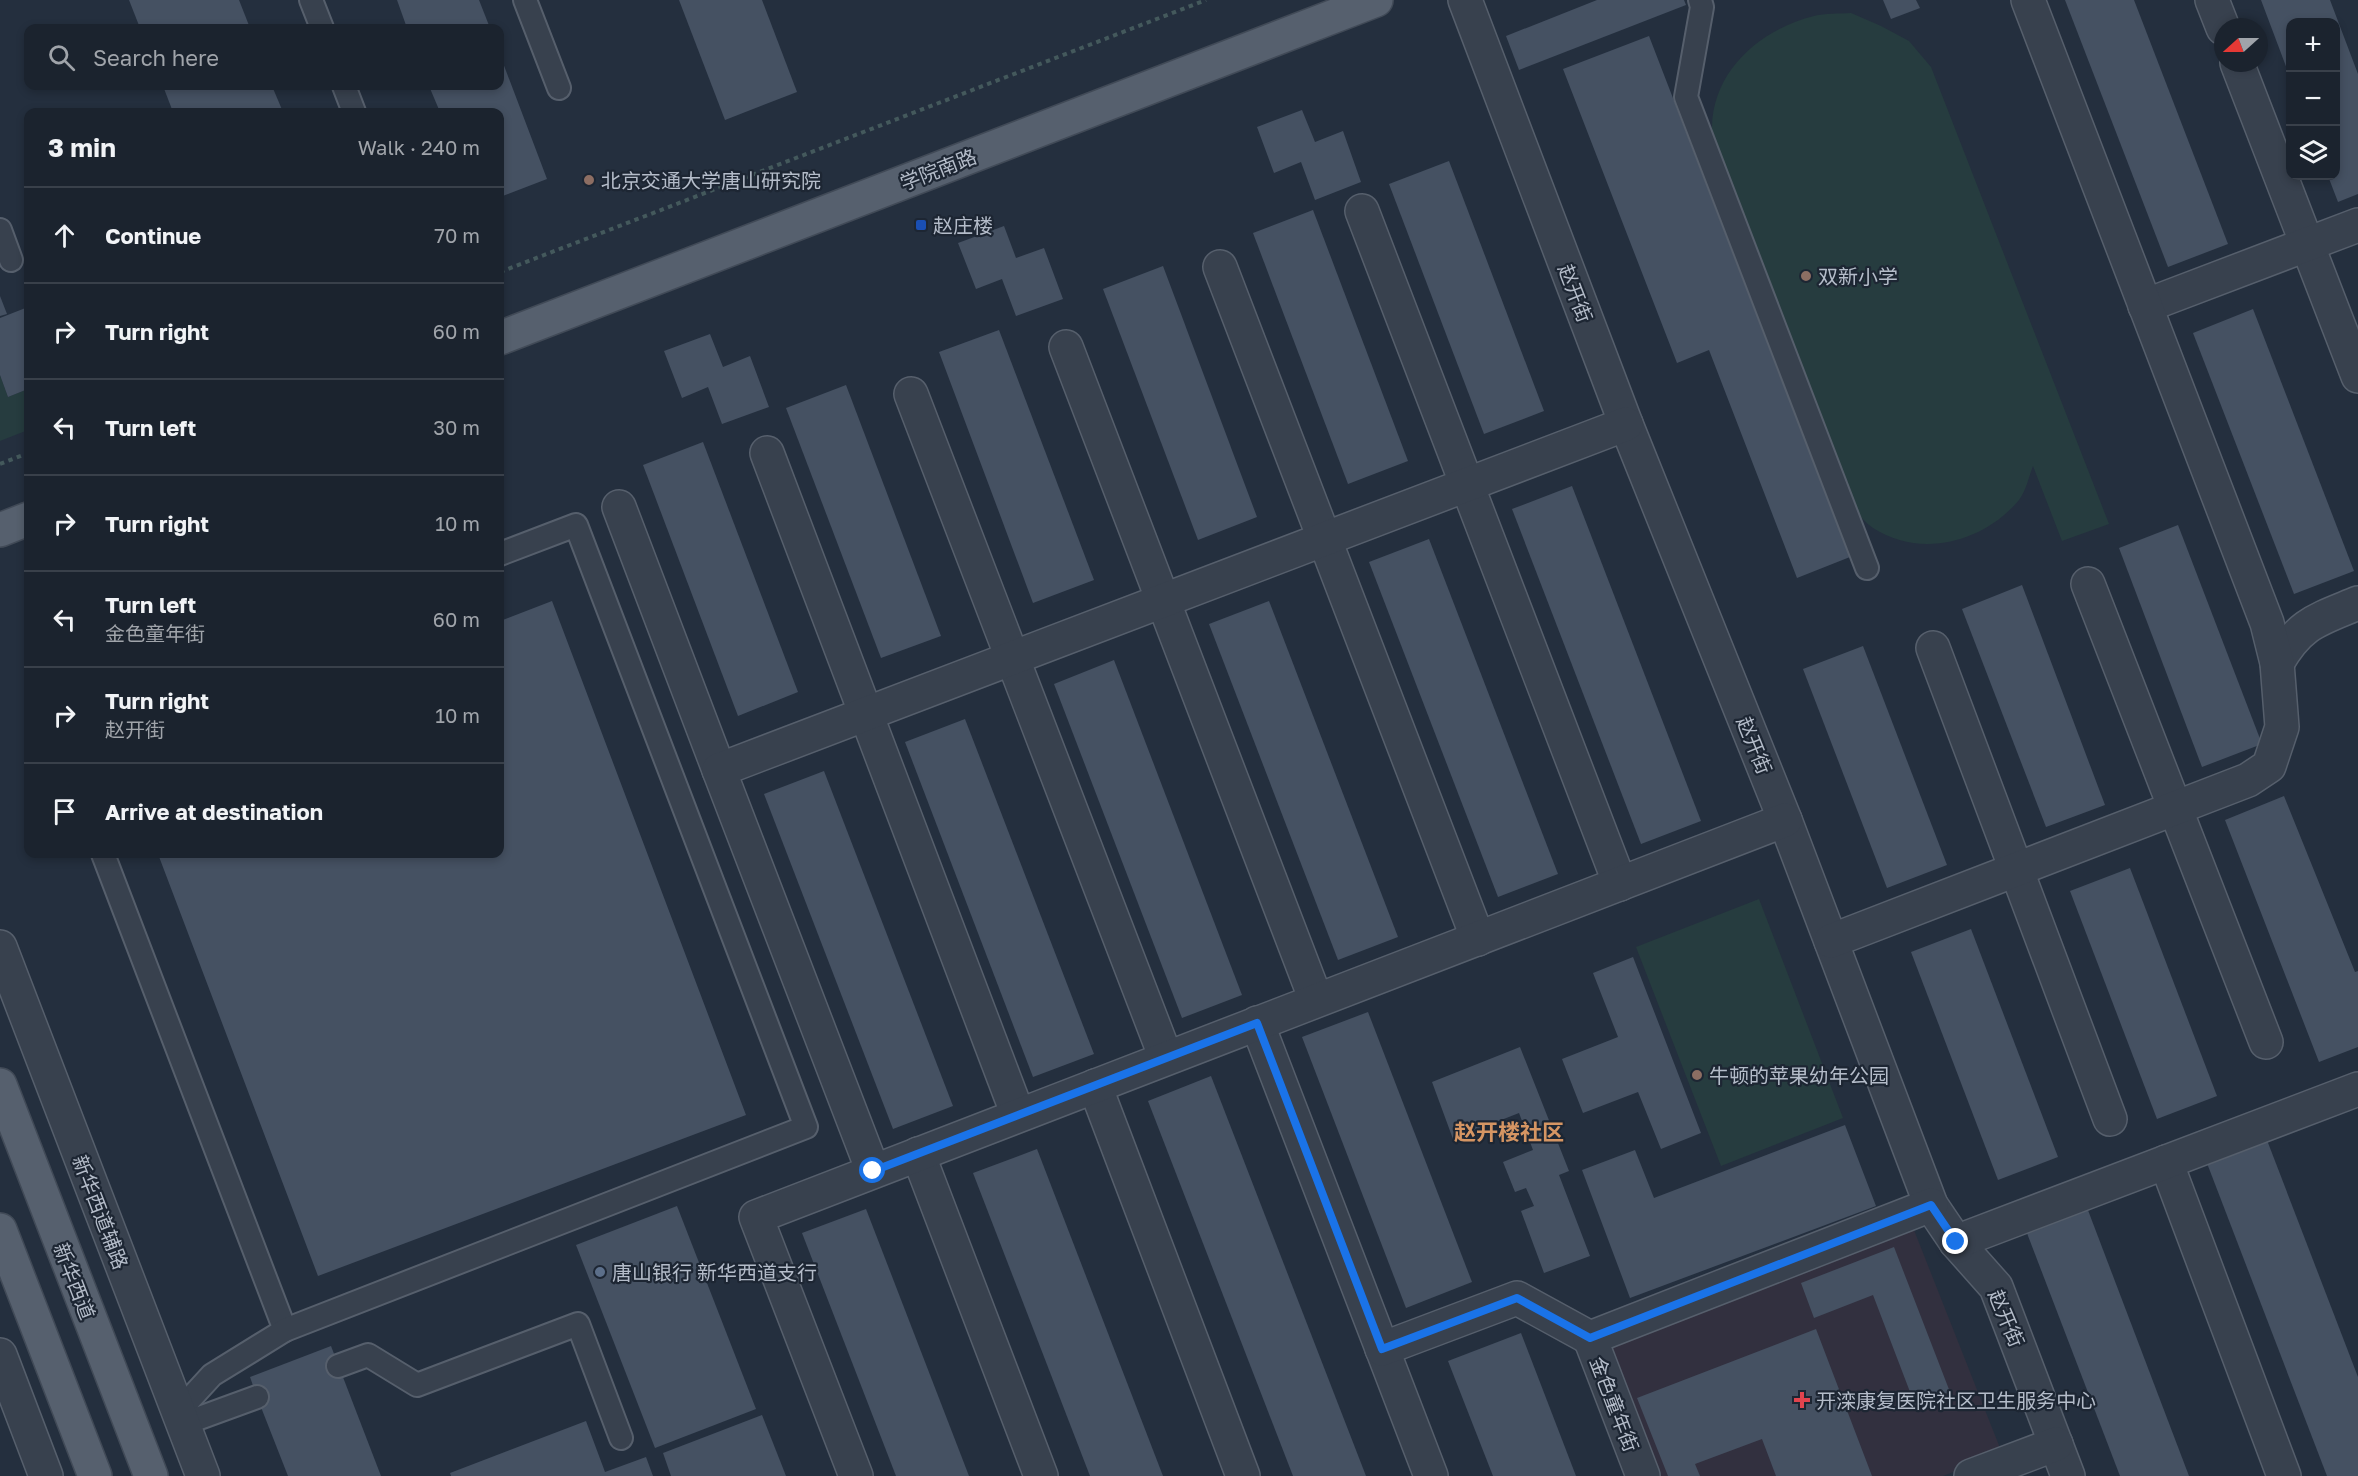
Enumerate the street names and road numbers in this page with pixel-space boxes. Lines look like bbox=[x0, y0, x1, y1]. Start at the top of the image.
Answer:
street label: 学院南路 bbox=[896, 143, 980, 195]
street label: 赵开街 bbox=[1554, 261, 1598, 325]
street label: 赵开街 bbox=[1733, 713, 1777, 777]
street label: 新华西道辅路 bbox=[68, 1152, 134, 1272]
street label: 新华西道 bbox=[49, 1239, 101, 1323]
street label: 赵开街 bbox=[1984, 1286, 2030, 1350]
street label: 金色童年街 bbox=[1586, 1353, 1644, 1455]

